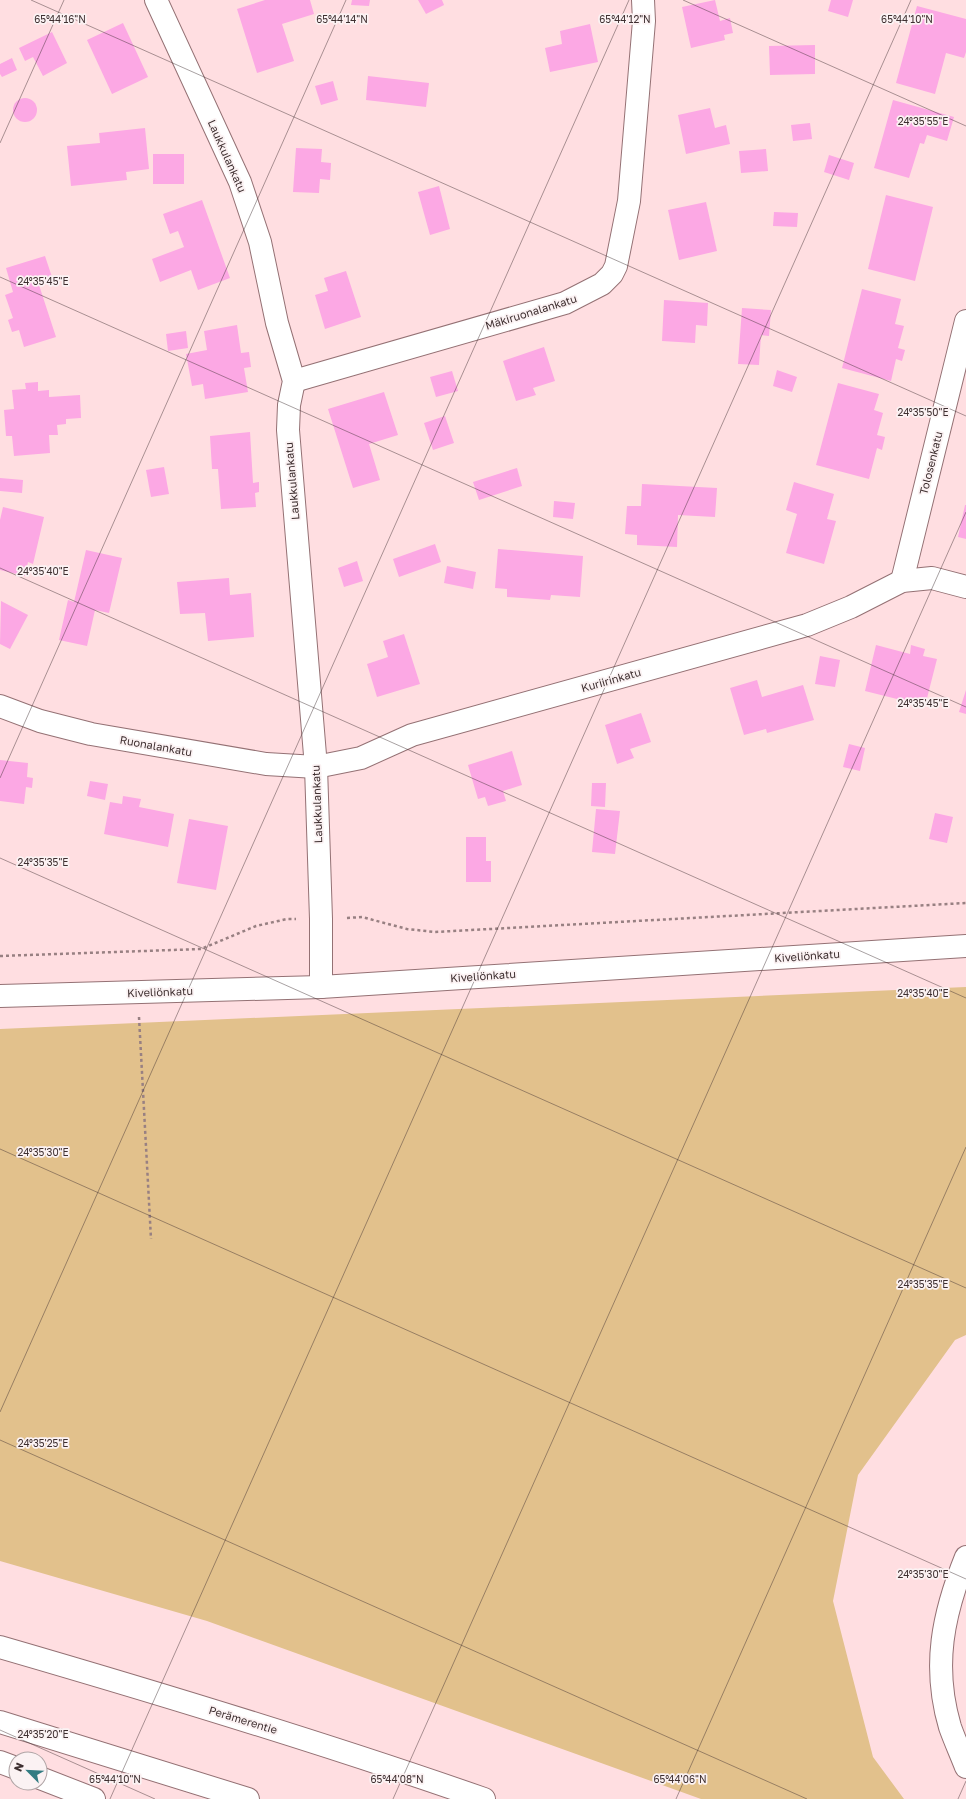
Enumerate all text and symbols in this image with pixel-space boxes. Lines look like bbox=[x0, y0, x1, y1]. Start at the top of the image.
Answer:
text: 65°44'16"N bbox=[34, 13, 86, 25]
text: 65°44'14"N bbox=[316, 13, 368, 25]
text: 65°44'12"N bbox=[599, 13, 651, 25]
text: 65°44'10"N bbox=[881, 13, 933, 25]
text: 24°35'55"E bbox=[898, 115, 948, 127]
street label: Laukkulankatu bbox=[206, 117, 249, 194]
text: 24°35'45"E bbox=[17, 275, 69, 287]
street label: Mäkiruonalankatu bbox=[483, 291, 578, 332]
text: 24°35'50"E bbox=[897, 406, 949, 418]
street label: Tolosenkatu bbox=[916, 430, 945, 496]
street label: Laukkulankatu bbox=[282, 442, 301, 521]
text: 24°35'40"E bbox=[17, 565, 69, 577]
street label: Kuriirinkatu bbox=[580, 665, 642, 694]
text: 24°35'45"E bbox=[897, 697, 949, 709]
street label: Ruonalankatu bbox=[119, 733, 193, 758]
street label: Laukkulankatu bbox=[309, 765, 324, 843]
text: 24°35'35"E bbox=[18, 856, 68, 868]
street label: Kiveliönkatu bbox=[774, 947, 840, 964]
street label: Kiveliönkatu bbox=[450, 967, 516, 984]
street label: Kiveliönkatu bbox=[127, 984, 193, 999]
text: 24°35'40"E bbox=[897, 987, 949, 999]
text: 24°35'30"E bbox=[17, 1146, 69, 1158]
text: 24°35'35"E bbox=[898, 1278, 948, 1290]
text: 24°35'25"E bbox=[18, 1437, 68, 1449]
text: 24°35'30"E bbox=[897, 1568, 949, 1580]
street label: Perämerentie bbox=[207, 1703, 279, 1736]
text: 24°35'20"E bbox=[17, 1728, 69, 1740]
north arrow bbox=[8, 1751, 48, 1791]
text: N bbox=[11, 1760, 26, 1773]
text: 65°44'10"N bbox=[89, 1773, 141, 1785]
text: 65°44'08"N bbox=[370, 1773, 424, 1785]
text: 65°44'06"N bbox=[654, 1773, 707, 1785]

